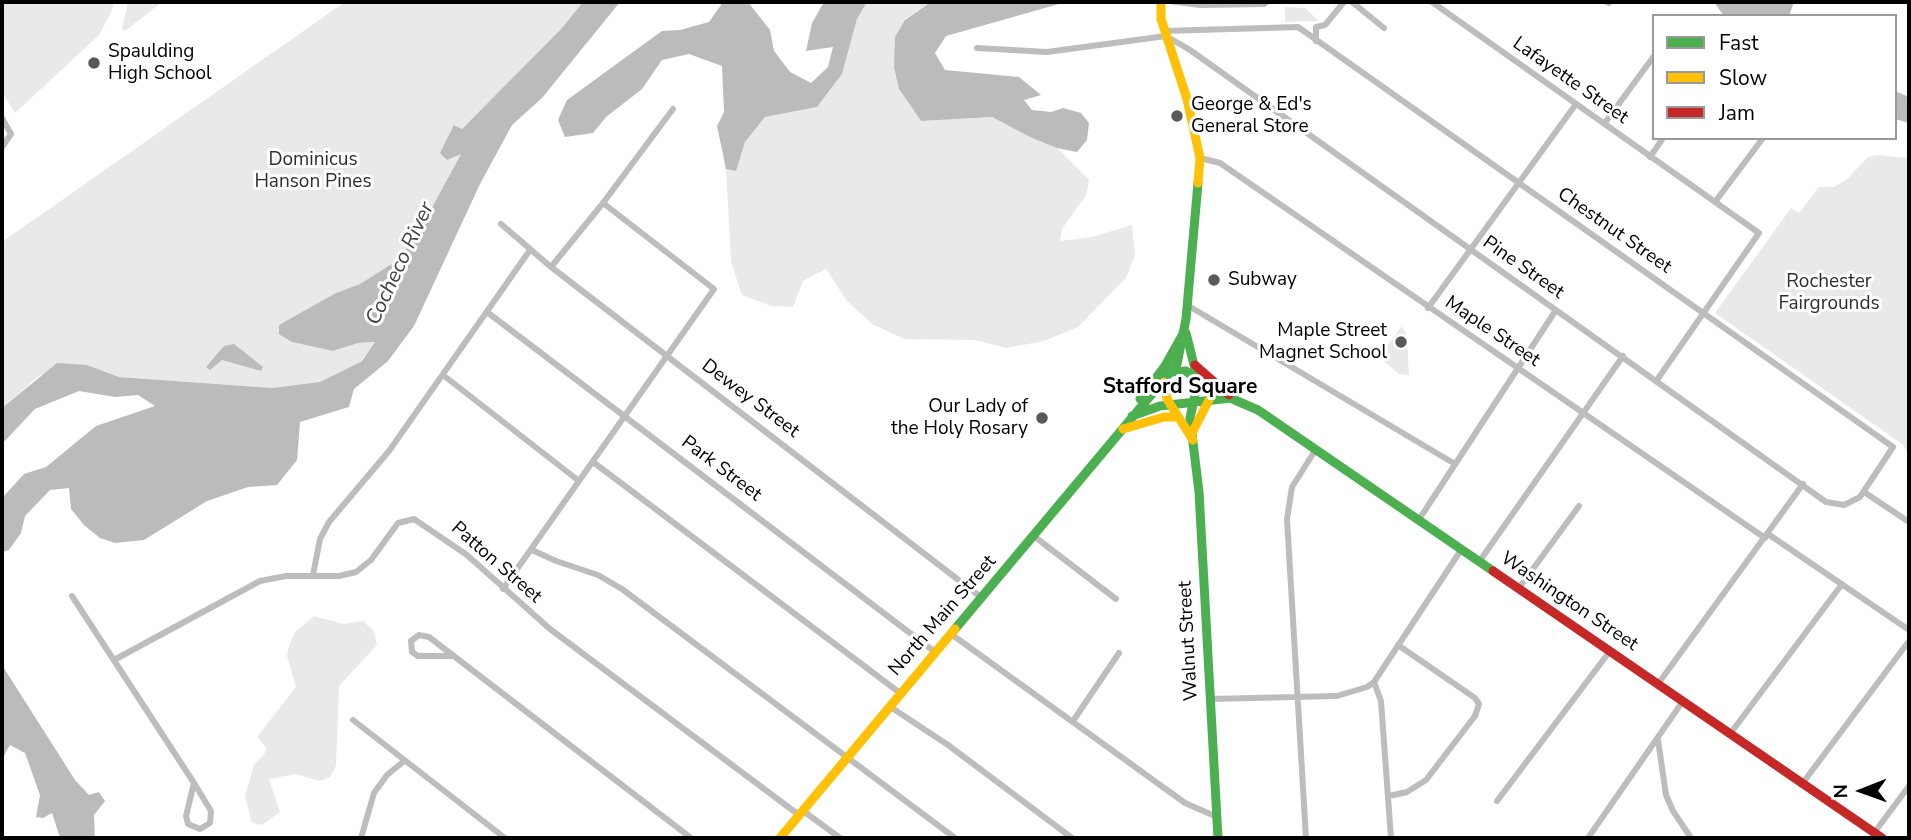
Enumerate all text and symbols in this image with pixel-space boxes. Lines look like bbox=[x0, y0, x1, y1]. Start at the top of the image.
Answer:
legend bbox=[1652, 14, 1897, 140]
text: Fast bbox=[1719, 29, 1759, 57]
street label: Lafayette Street bbox=[1508, 33, 1632, 129]
place label: Spaulding High School bbox=[108, 41, 212, 85]
marker: Spaulding High School bbox=[86, 55, 102, 71]
text: Slow bbox=[1719, 64, 1767, 92]
place label: George & Ed's General Store bbox=[1191, 94, 1312, 138]
text: Jam bbox=[1719, 99, 1755, 127]
marker: George & Ed's General Store bbox=[1169, 108, 1185, 124]
park label: Dominicus Hanson Pines bbox=[254, 149, 372, 193]
street label: Chestnut Street bbox=[1552, 183, 1676, 279]
water label: Cocheco River bbox=[362, 199, 440, 329]
street label: Pine Street bbox=[1478, 232, 1568, 304]
place label: Subway bbox=[1228, 269, 1297, 291]
park label: Rochester Fairgrounds bbox=[1778, 271, 1880, 315]
marker: Subway bbox=[1206, 272, 1222, 288]
street label: Maple Street bbox=[1440, 292, 1544, 372]
place label: Maple Street Magnet School bbox=[1259, 320, 1387, 364]
marker: Maple Street Magnet School bbox=[1393, 334, 1409, 350]
street label: Dewey Street bbox=[697, 355, 803, 443]
district label: Stafford Square bbox=[1103, 375, 1257, 401]
place label: Our Lady of the Holy Rosary bbox=[891, 396, 1028, 440]
marker: Our Lady of the Holy Rosary bbox=[1034, 410, 1050, 426]
street label: Park Street bbox=[676, 431, 766, 507]
street label: Patton Street bbox=[446, 517, 546, 609]
street label: Washington Street bbox=[1496, 548, 1642, 656]
street label: North Main Street bbox=[884, 551, 1002, 681]
street label: Walnut Street bbox=[1174, 580, 1204, 702]
north arrow bbox=[1827, 756, 1897, 826]
text: N bbox=[1828, 784, 1854, 799]

